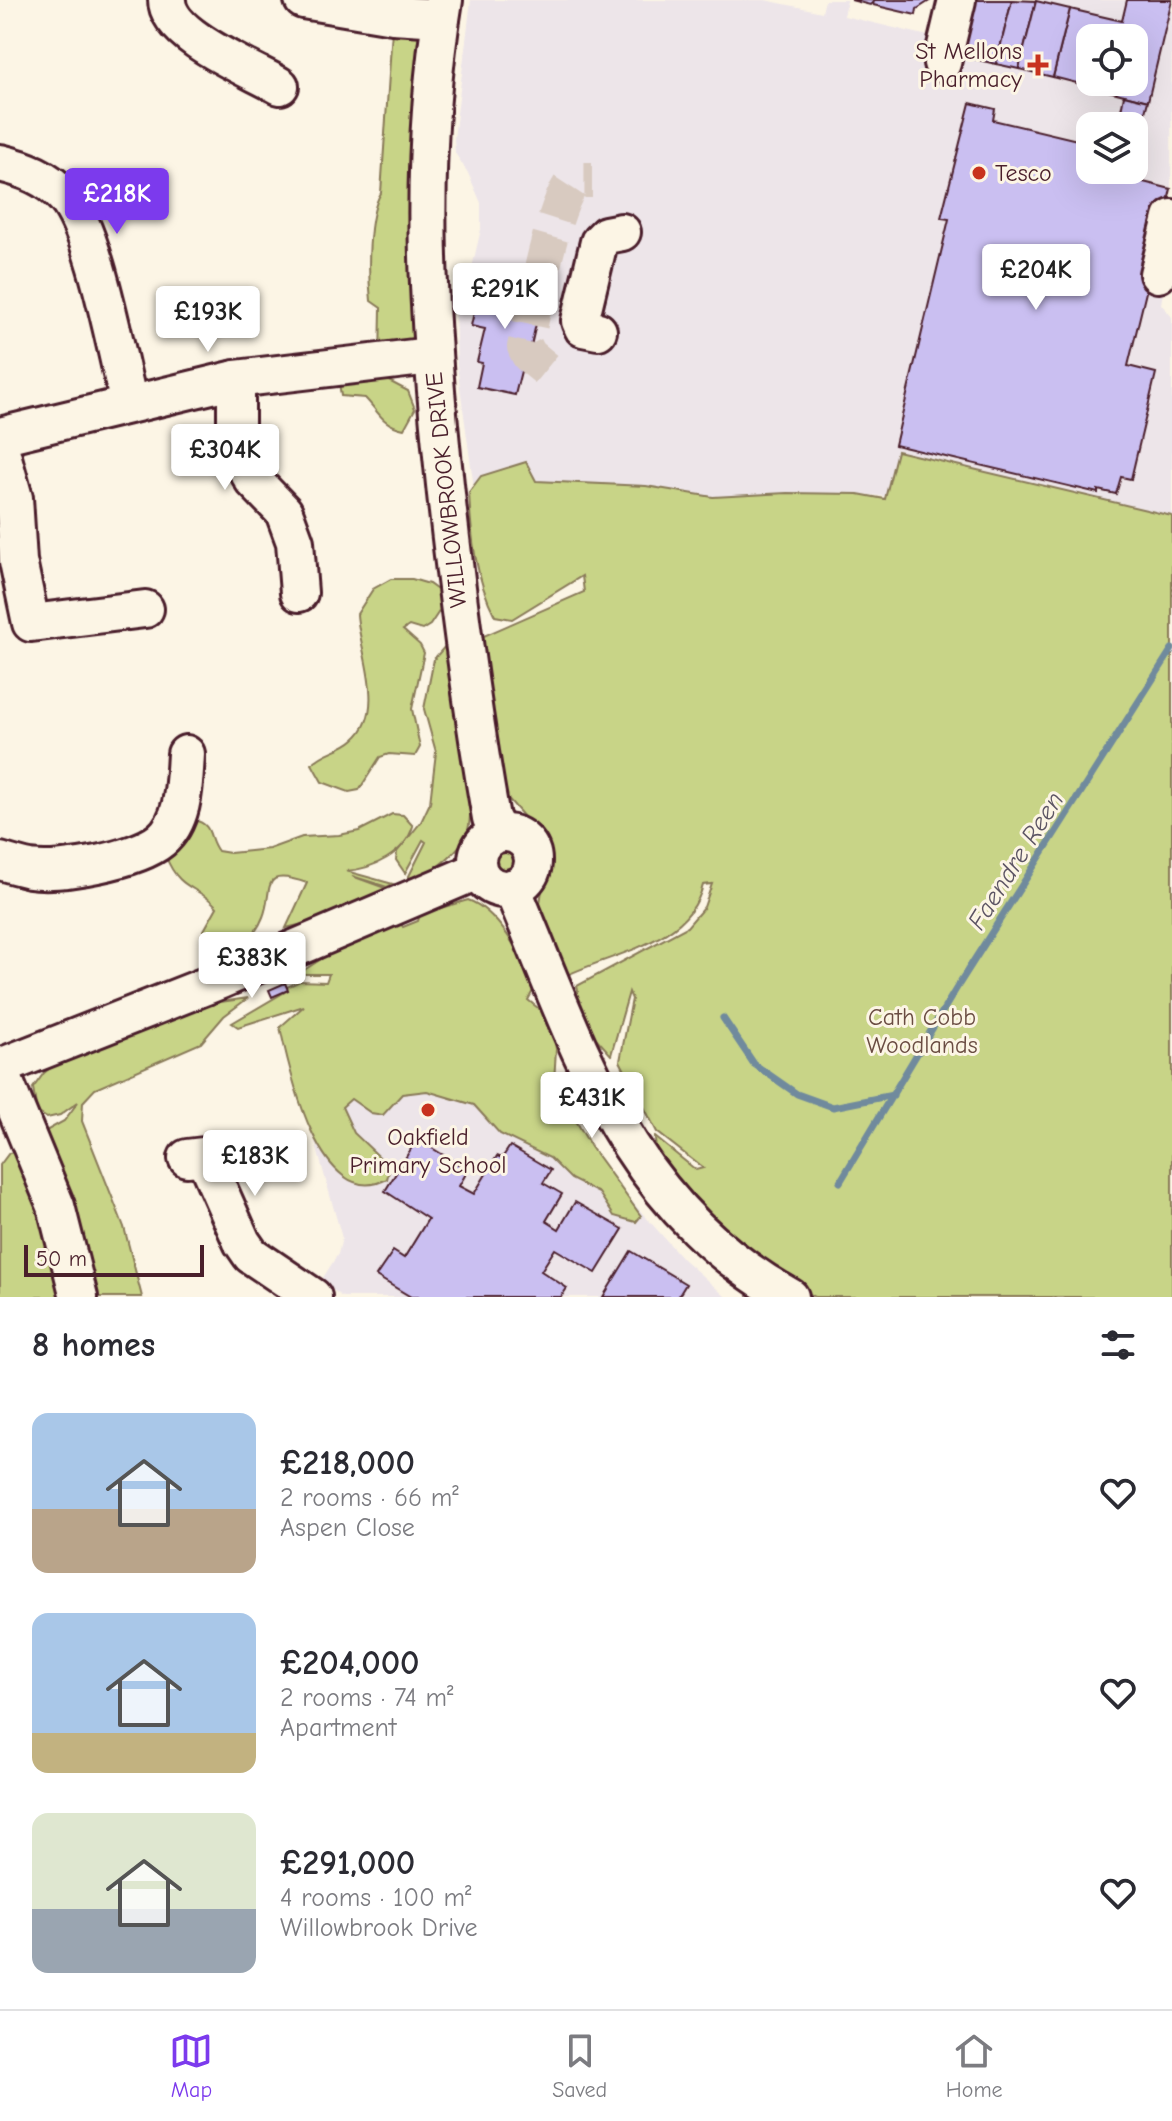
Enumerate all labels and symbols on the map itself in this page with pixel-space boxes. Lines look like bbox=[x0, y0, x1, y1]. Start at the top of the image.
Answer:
place label: St Mellons Pharmacy bbox=[915, 37, 1022, 93]
marker: St Mellons Pharmacy bbox=[1029, 56, 1047, 74]
place label: Tesco bbox=[995, 159, 1052, 187]
marker: Tesco bbox=[970, 164, 988, 182]
pin: £218K bbox=[61, 168, 173, 236]
pin: £204K bbox=[980, 244, 1092, 312]
pin: £291K bbox=[449, 263, 561, 331]
pin: £193K bbox=[152, 286, 264, 354]
street label: WILLOWBROOK DRIVE bbox=[420, 371, 472, 609]
pin: £304K bbox=[169, 424, 281, 492]
water label: Faendre Reen bbox=[962, 787, 1070, 935]
pin: £383K bbox=[196, 932, 308, 1000]
park label: Cath Cobb Woodlands bbox=[866, 1003, 978, 1059]
pin: £431K bbox=[536, 1072, 648, 1140]
marker: Oakfield Primary School bbox=[419, 1101, 437, 1119]
place label: Oakfield Primary School bbox=[349, 1123, 507, 1179]
pin: £183K bbox=[199, 1130, 311, 1198]
scale bar bbox=[24, 1241, 204, 1277]

